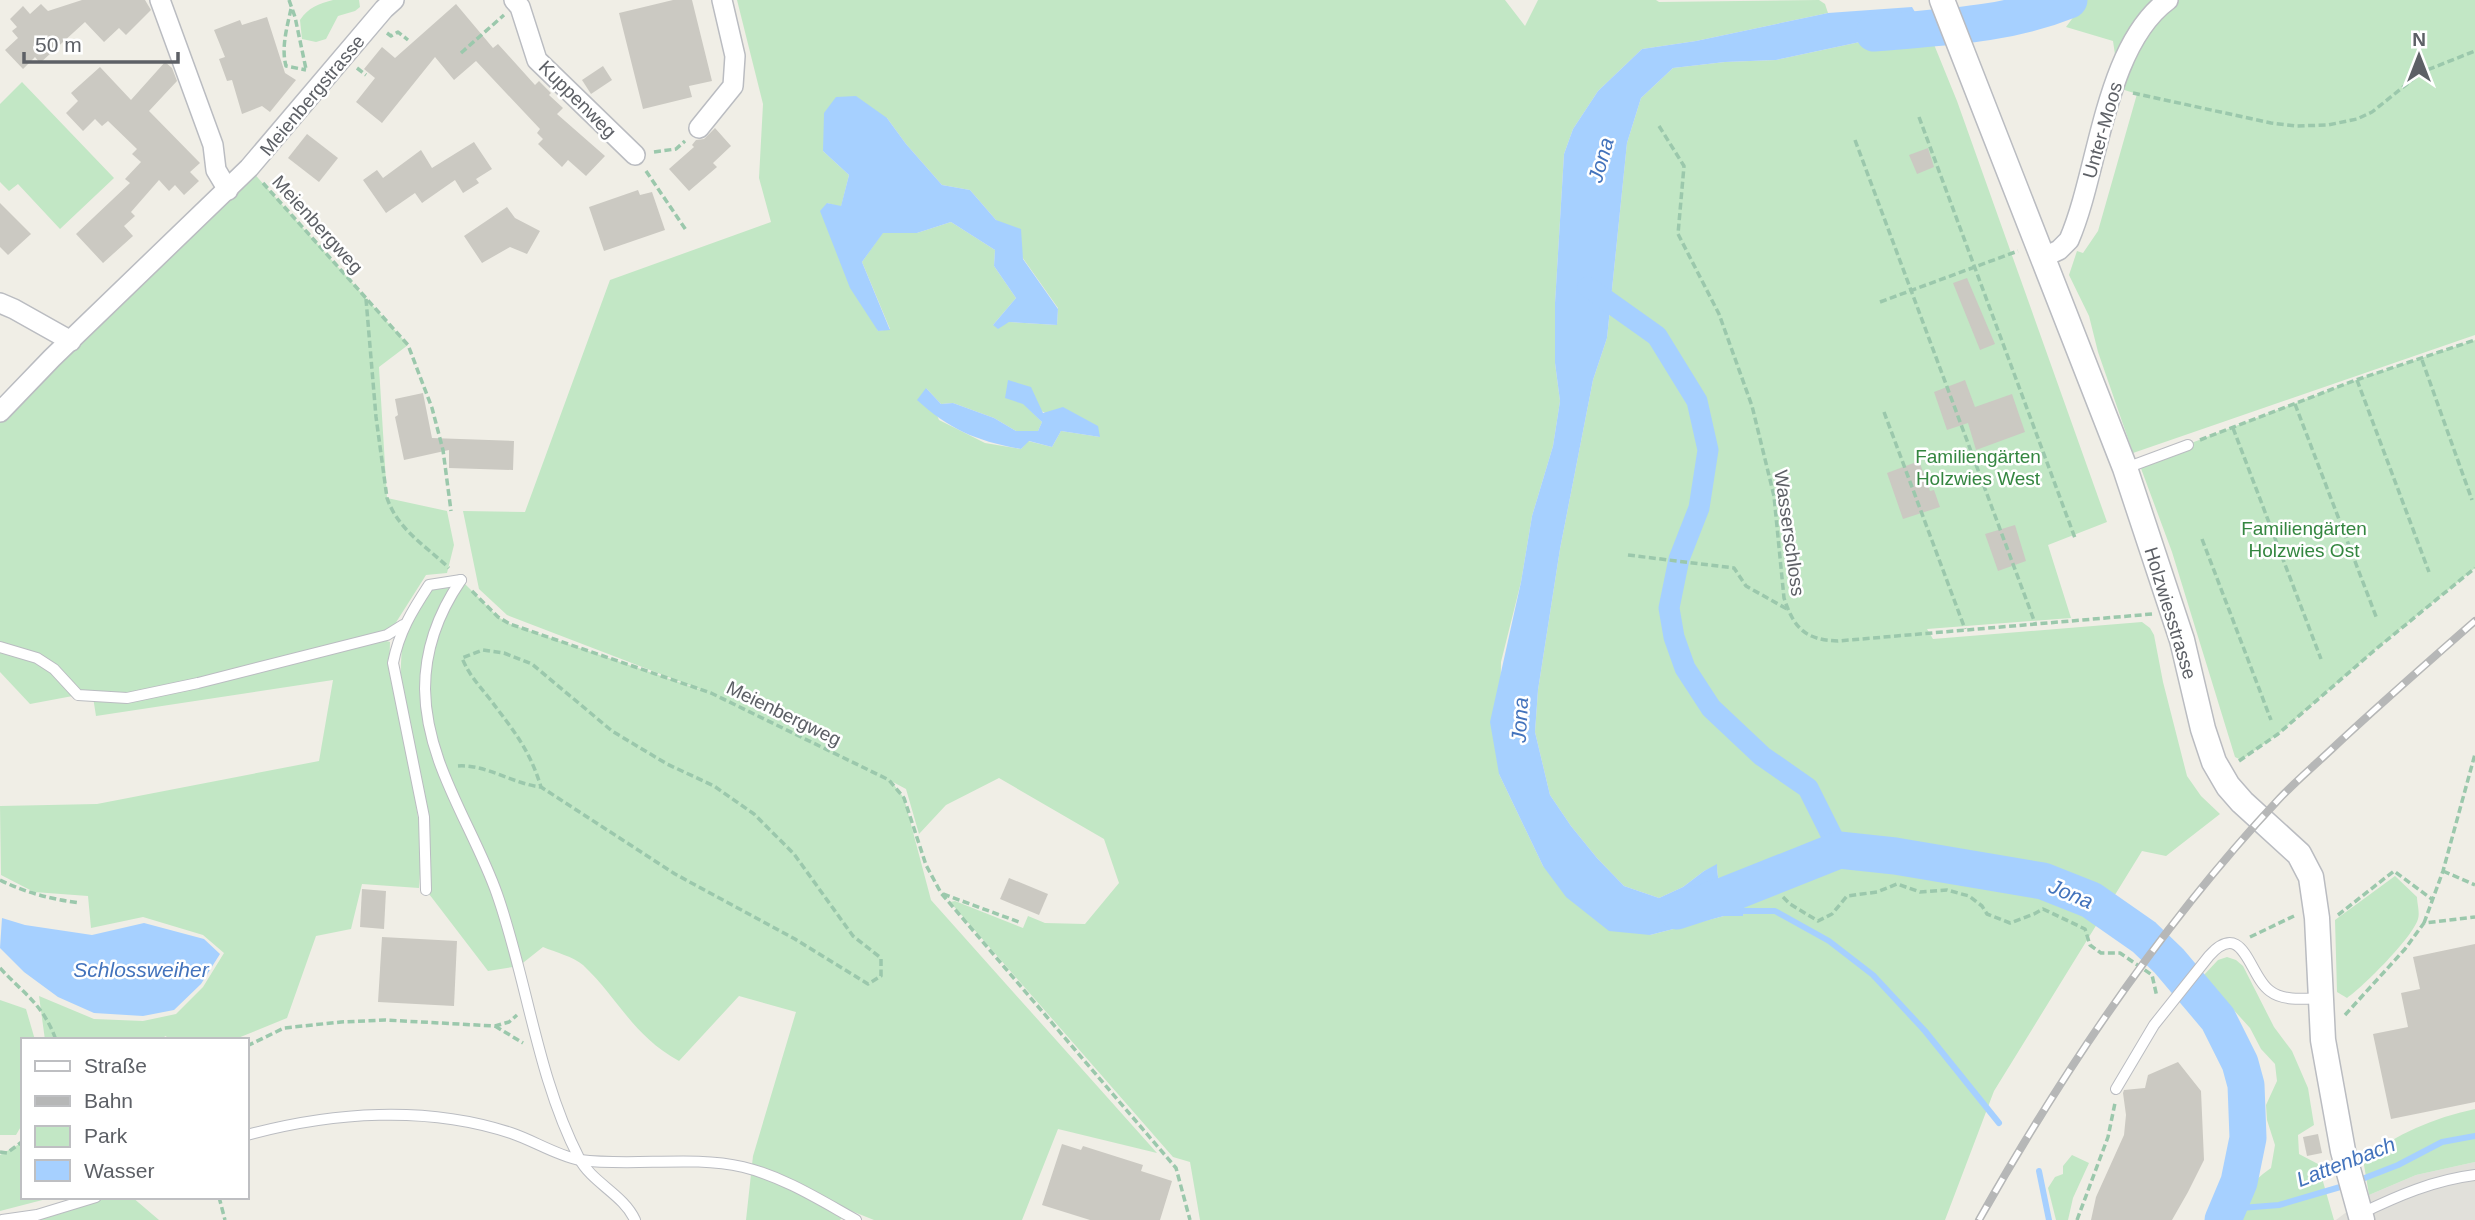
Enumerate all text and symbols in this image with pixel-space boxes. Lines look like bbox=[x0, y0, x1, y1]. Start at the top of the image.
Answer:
scale bar bbox=[24, 21, 178, 65]
north arrow bbox=[2384, 21, 2454, 91]
text: N bbox=[2412, 29, 2426, 50]
street label: Meienbergstrasse bbox=[256, 31, 369, 160]
text: 50 m bbox=[35, 33, 82, 56]
street label: Kuppenweg bbox=[535, 56, 621, 142]
street label: Unter-Moos bbox=[2079, 80, 2126, 181]
water label: Jona bbox=[1583, 135, 1618, 186]
street label: Meienbergweg bbox=[268, 171, 367, 278]
park label: Familiengärten Holzwies West bbox=[1915, 446, 2041, 489]
street label: Wasserschloss bbox=[1770, 469, 1809, 597]
park label: Familiengärten Holzwies Ost bbox=[2241, 518, 2367, 561]
street label: Holzwiesstrasse bbox=[2140, 544, 2201, 682]
street label: Meienbergweg bbox=[723, 677, 844, 750]
water label: Jona bbox=[1507, 697, 1532, 744]
water label: Jona bbox=[2045, 874, 2097, 913]
water label: Schlossweiher bbox=[73, 958, 210, 981]
legend bbox=[21, 1038, 248, 1199]
text: Straße bbox=[84, 1054, 147, 1077]
text: Bahn bbox=[84, 1089, 133, 1112]
text: Park bbox=[84, 1124, 128, 1147]
water label: Lattenbach bbox=[2293, 1132, 2398, 1191]
text: Wasser bbox=[84, 1159, 154, 1182]

